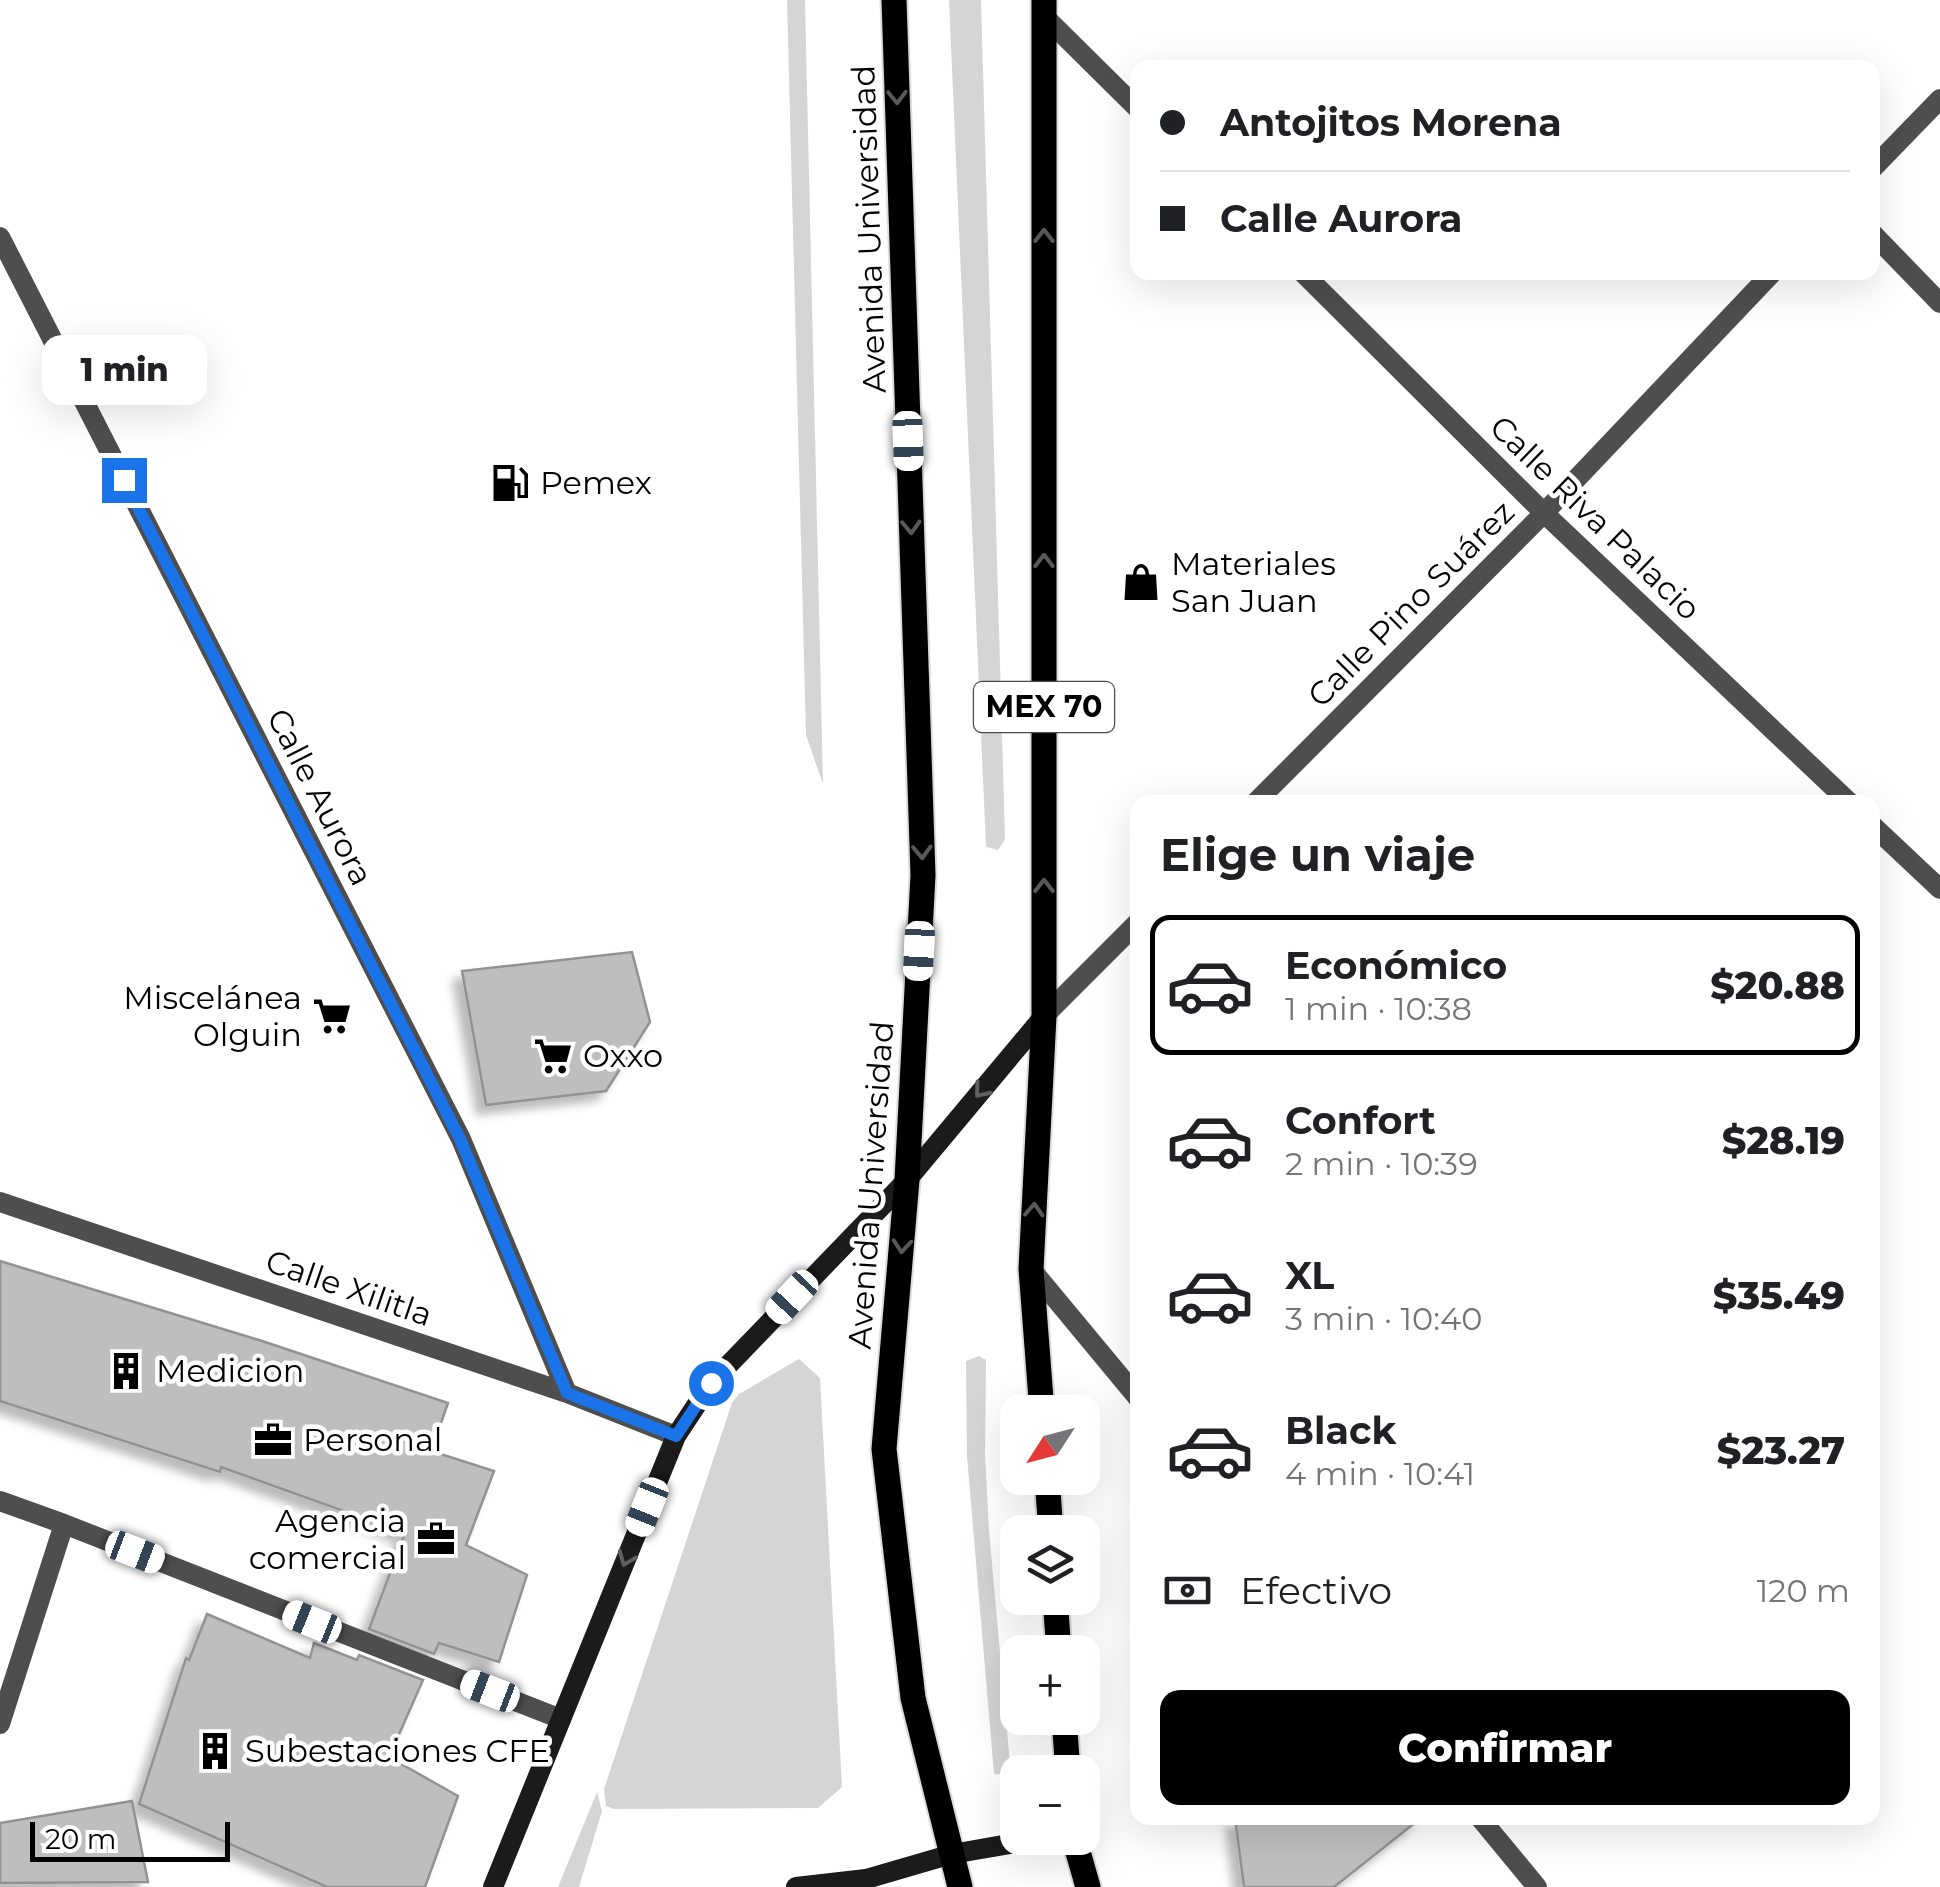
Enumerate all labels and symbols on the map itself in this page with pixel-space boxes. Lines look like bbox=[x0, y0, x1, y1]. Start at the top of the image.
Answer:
street label: Avenida Universidad bbox=[843, 64, 894, 394]
one-way arrow bbox=[886, 90, 907, 106]
one-way arrow bbox=[1033, 227, 1055, 242]
callout: 1 min bbox=[42, 335, 206, 405]
street label: Calle Riva Palacio bbox=[1482, 407, 1709, 628]
car bbox=[892, 410, 924, 472]
route end bbox=[102, 458, 147, 503]
fuel station icon: Pemex bbox=[489, 462, 531, 504]
place label: Pemex bbox=[540, 463, 652, 502]
street label: Calle Pino Suárez bbox=[1299, 492, 1522, 715]
one-way arrow bbox=[900, 520, 921, 536]
place label: Materiales San Juan bbox=[1171, 544, 1336, 620]
one-way arrow bbox=[1033, 552, 1055, 568]
shop icon: Materiales San Juan bbox=[1120, 561, 1162, 603]
road number: MEX 70 bbox=[974, 682, 1114, 732]
street label: Calle Aurora bbox=[259, 702, 382, 892]
one-way arrow bbox=[911, 845, 932, 861]
one-way arrow bbox=[1033, 877, 1055, 892]
car bbox=[902, 920, 936, 982]
place label: Miscelánea Olguin bbox=[123, 978, 302, 1054]
supermarket icon: Miscelánea Olguin bbox=[311, 995, 353, 1037]
street label: Avenida Universidad bbox=[840, 1020, 901, 1350]
supermarket icon: Oxxo bbox=[532, 1035, 574, 1077]
place label: Oxxo bbox=[583, 1036, 663, 1075]
one-way arrow bbox=[975, 1080, 993, 1098]
one-way arrow bbox=[1023, 1202, 1044, 1218]
one-way arrow bbox=[891, 1239, 913, 1255]
street label: Calle Xilitla bbox=[261, 1241, 437, 1334]
car bbox=[761, 1265, 823, 1329]
building icon: Medicion bbox=[105, 1350, 147, 1392]
place label: Medicion bbox=[156, 1351, 304, 1390]
route start bbox=[689, 1361, 734, 1406]
north arrow bbox=[1000, 1395, 1100, 1495]
office icon: Personal bbox=[252, 1419, 294, 1461]
place label: Personal bbox=[303, 1420, 442, 1459]
car bbox=[622, 1474, 672, 1540]
place label: Agencia comercial bbox=[249, 1501, 406, 1577]
office icon: Agencia comercial bbox=[415, 1518, 457, 1560]
car bbox=[102, 1527, 168, 1577]
one-way arrow bbox=[618, 1549, 638, 1567]
car bbox=[279, 1597, 345, 1647]
car bbox=[457, 1666, 523, 1716]
building icon: Subestaciones CFE bbox=[194, 1730, 236, 1772]
place label: Subestaciones CFE bbox=[245, 1731, 550, 1770]
scale bar bbox=[30, 1817, 230, 1862]

